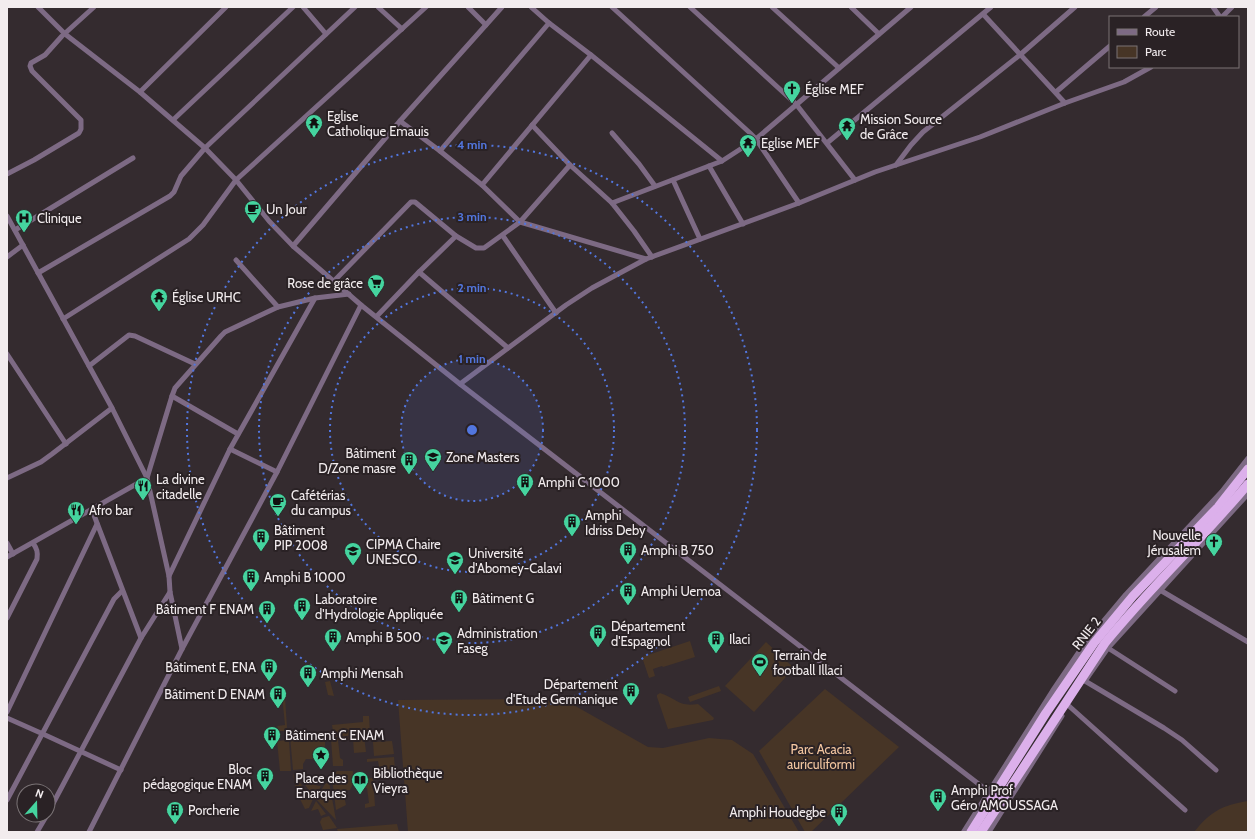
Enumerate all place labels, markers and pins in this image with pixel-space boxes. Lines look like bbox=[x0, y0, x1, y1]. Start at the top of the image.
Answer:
church icon: Église MEF bbox=[782, 79, 802, 104]
place label: Église MEF bbox=[805, 80, 864, 97]
place label: Eglise Catholique Emauis bbox=[327, 108, 429, 139]
place label: Mission Source de Grâce bbox=[860, 111, 942, 142]
temple icon: Eglise Catholique Emauis bbox=[304, 113, 324, 138]
temple icon: Mission Source de Grâce bbox=[837, 116, 857, 141]
temple icon: Eglise MEF bbox=[738, 133, 758, 158]
place label: Eglise MEF bbox=[761, 135, 820, 151]
cafe icon: Un Jour bbox=[243, 199, 263, 224]
place label: Un Jour bbox=[266, 201, 307, 217]
hospital icon: Clinique bbox=[14, 208, 34, 233]
place label: Clinique bbox=[37, 210, 82, 226]
supermarket icon: Rose de grâce bbox=[366, 273, 386, 298]
place label: Rose de grâce bbox=[287, 275, 363, 291]
temple icon: Église URHC bbox=[149, 287, 169, 312]
place label: Église URHC bbox=[172, 288, 241, 305]
centre of rings bbox=[465, 423, 479, 437]
place label: Bâtiment D/Zone masre bbox=[318, 445, 397, 476]
school or university icon: Zone Masters bbox=[423, 447, 443, 472]
place label: Zone Masters bbox=[446, 449, 520, 465]
building icon: Bâtiment D/Zone masre bbox=[399, 450, 419, 475]
place label: La divine citadelle bbox=[156, 471, 205, 502]
building icon: Amphi C 1000 bbox=[515, 472, 535, 497]
place label: Amphi C 1000 bbox=[538, 474, 620, 490]
restaurant icon: La divine citadelle bbox=[133, 476, 153, 501]
place label: Cafétérias du campus bbox=[291, 487, 352, 518]
cafe icon: Cafétérias du campus bbox=[268, 492, 288, 517]
restaurant icon: Afro bar bbox=[66, 500, 86, 525]
place label: Afro bar bbox=[89, 502, 134, 518]
place label: Amphi Idriss Deby bbox=[585, 507, 646, 538]
building icon: Amphi Idriss Deby bbox=[562, 512, 582, 537]
place label: Bâtiment PIP 2008 bbox=[274, 522, 328, 553]
building icon: Bâtiment PIP 2008 bbox=[251, 527, 271, 552]
place label: Nouvelle Jérusalem bbox=[1147, 527, 1201, 558]
church icon: Nouvelle Jérusalem bbox=[1204, 532, 1224, 557]
place label: CIPMA Chaire UNESCO bbox=[366, 536, 441, 567]
building icon: Amphi B 750 bbox=[618, 540, 638, 565]
school or university icon: CIPMA Chaire UNESCO bbox=[343, 541, 363, 566]
place label: Amphi B 750 bbox=[641, 542, 714, 558]
place label: Université d'Abomey-Calavi bbox=[468, 545, 562, 576]
school or university icon: Université d'Abomey-Calavi bbox=[445, 550, 465, 575]
building icon: Amphi B 1000 bbox=[241, 567, 261, 592]
place label: Amphi B 1000 bbox=[264, 569, 346, 585]
building icon: Amphi Uemoa bbox=[618, 581, 638, 606]
place label: Amphi Uemoa bbox=[641, 583, 722, 599]
building icon: Bâtiment G bbox=[449, 588, 469, 613]
place label: Bâtiment G bbox=[472, 590, 535, 606]
place label: Laboratoire d'Hydrologie Appliquée bbox=[315, 591, 443, 622]
building icon: Laboratoire d'Hydrologie Appliquée bbox=[292, 596, 312, 621]
building icon: Bâtiment F ENAM bbox=[257, 599, 277, 624]
place label: Bâtiment F ENAM bbox=[156, 601, 254, 617]
place label: Département d'Espagnol bbox=[611, 618, 686, 649]
building icon: Département d'Espagnol bbox=[588, 623, 608, 648]
place label: Administration Faseg bbox=[457, 625, 538, 656]
building icon: Amphi B 500 bbox=[323, 627, 343, 652]
place label: Amphi B 500 bbox=[346, 629, 421, 645]
building icon: Ilaci bbox=[706, 629, 726, 654]
school or university icon: Administration Faseg bbox=[434, 630, 454, 655]
place label: Ilaci bbox=[729, 631, 750, 647]
place label: Terrain de football Illaci bbox=[773, 647, 843, 678]
sports icon: Terrain de football Illaci bbox=[750, 652, 770, 677]
building icon: Bâtiment E, ENA bbox=[259, 657, 279, 682]
place label: Bâtiment E, ENA bbox=[165, 659, 256, 675]
building icon: Amphi Mensah bbox=[298, 663, 318, 688]
place label: Amphi Mensah bbox=[321, 665, 403, 681]
place label: Département d'Etude Germanique bbox=[506, 676, 619, 707]
building icon: Département d'Etude Germanique bbox=[621, 681, 641, 706]
building icon: Bâtiment D ENAM bbox=[268, 684, 288, 709]
place label: Bâtiment D ENAM bbox=[164, 686, 265, 702]
building icon: Bâtiment C ENAM bbox=[262, 725, 282, 750]
place label: Bâtiment C ENAM bbox=[285, 727, 384, 743]
place icon: Place des Enarques bbox=[311, 745, 331, 770]
place label: Bloc pédagogique ENAM bbox=[143, 761, 252, 792]
place label: Bibliothèque Vieyra bbox=[373, 765, 443, 796]
building icon: Bloc pédagogique ENAM bbox=[255, 766, 275, 791]
place label: Place des Enarques bbox=[295, 770, 347, 801]
library icon: Bibliothèque Vieyra bbox=[350, 770, 370, 795]
place label: Amphi Prof Géro AMOUSSAGA bbox=[951, 782, 1058, 813]
building icon: Amphi Prof Géro AMOUSSAGA bbox=[928, 787, 948, 812]
building icon: Porcherie bbox=[165, 800, 185, 825]
place label: Porcherie bbox=[188, 802, 240, 818]
building icon: Amphi Houdegbe bbox=[829, 802, 849, 827]
place label: Amphi Houdegbe bbox=[729, 804, 826, 820]

